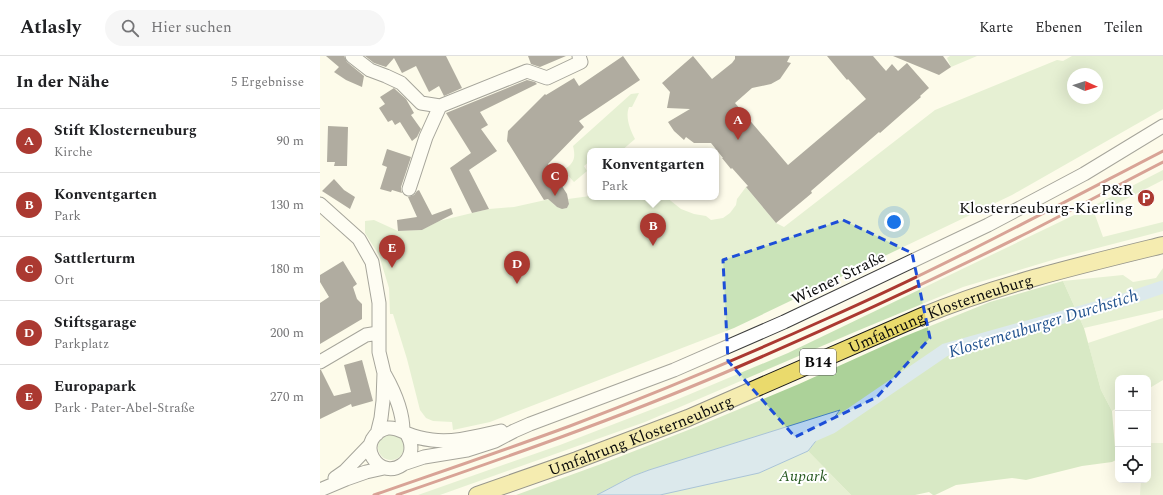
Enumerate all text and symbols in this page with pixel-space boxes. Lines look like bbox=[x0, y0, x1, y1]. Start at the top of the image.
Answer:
search box bbox=[105, 10, 385, 46]
text: Atlasly bbox=[20, 13, 81, 42]
text: Hier suchen bbox=[151, 16, 232, 39]
icon: search bbox=[119, 17, 141, 39]
text: Karte bbox=[979, 17, 1013, 38]
text: Ebenen bbox=[1035, 17, 1082, 38]
text: Teilen bbox=[1104, 17, 1143, 38]
north arrow bbox=[1067, 68, 1103, 104]
text: In der Nähe bbox=[16, 69, 109, 95]
text: 5 Ergebnisse bbox=[231, 72, 304, 92]
pin: A bbox=[725, 107, 751, 140]
text: Stift Klosterneuburg bbox=[54, 119, 197, 142]
text: A bbox=[24, 131, 34, 151]
text: 90 m bbox=[277, 131, 304, 151]
text: Kirche bbox=[54, 142, 93, 162]
popup bbox=[587, 148, 719, 200]
text: Konventgarten bbox=[602, 153, 704, 176]
pin: C bbox=[542, 163, 568, 196]
text: Park bbox=[602, 176, 628, 196]
place label: P&R Klosterneuburg-Kierling bbox=[959, 178, 1133, 220]
text: Konventgarten bbox=[54, 183, 157, 206]
parking icon: P&R Klosterneuburg-Kierling bbox=[1136, 188, 1156, 208]
text: B bbox=[24, 195, 34, 215]
text: 130 m bbox=[270, 195, 304, 215]
text: Park bbox=[54, 206, 81, 226]
your location bbox=[884, 212, 904, 232]
pin: B bbox=[640, 213, 666, 246]
pin: E bbox=[379, 235, 405, 268]
street label: Wiener Straße bbox=[787, 245, 889, 311]
text: Sattlerturm bbox=[54, 247, 135, 270]
pin: D bbox=[504, 251, 530, 284]
text: C bbox=[24, 259, 34, 279]
text: 180 m bbox=[270, 259, 304, 279]
street label: Umfahrung Klosterneuburg bbox=[844, 268, 1036, 360]
text: Ort bbox=[54, 270, 74, 290]
water label: Klosterneuburger Durchstich bbox=[945, 283, 1142, 365]
text: Stiftsgarage bbox=[54, 311, 137, 334]
text: D bbox=[24, 323, 34, 343]
text: 200 m bbox=[270, 323, 304, 343]
text: Parkplatz bbox=[54, 334, 109, 354]
road number: B14 bbox=[800, 349, 836, 375]
text: Europapark bbox=[54, 375, 136, 398]
map controls bbox=[1115, 375, 1151, 483]
button: + bbox=[1115, 375, 1151, 411]
text: E bbox=[25, 387, 33, 407]
text: 270 m bbox=[270, 387, 304, 407]
street label: Umfahrung Klosterneuburg bbox=[545, 389, 737, 482]
text: Park · Pater-Abel-Straße bbox=[54, 398, 195, 418]
button: − bbox=[1115, 411, 1151, 447]
button: locate bbox=[1115, 447, 1151, 483]
park label: Aupark bbox=[778, 464, 828, 488]

